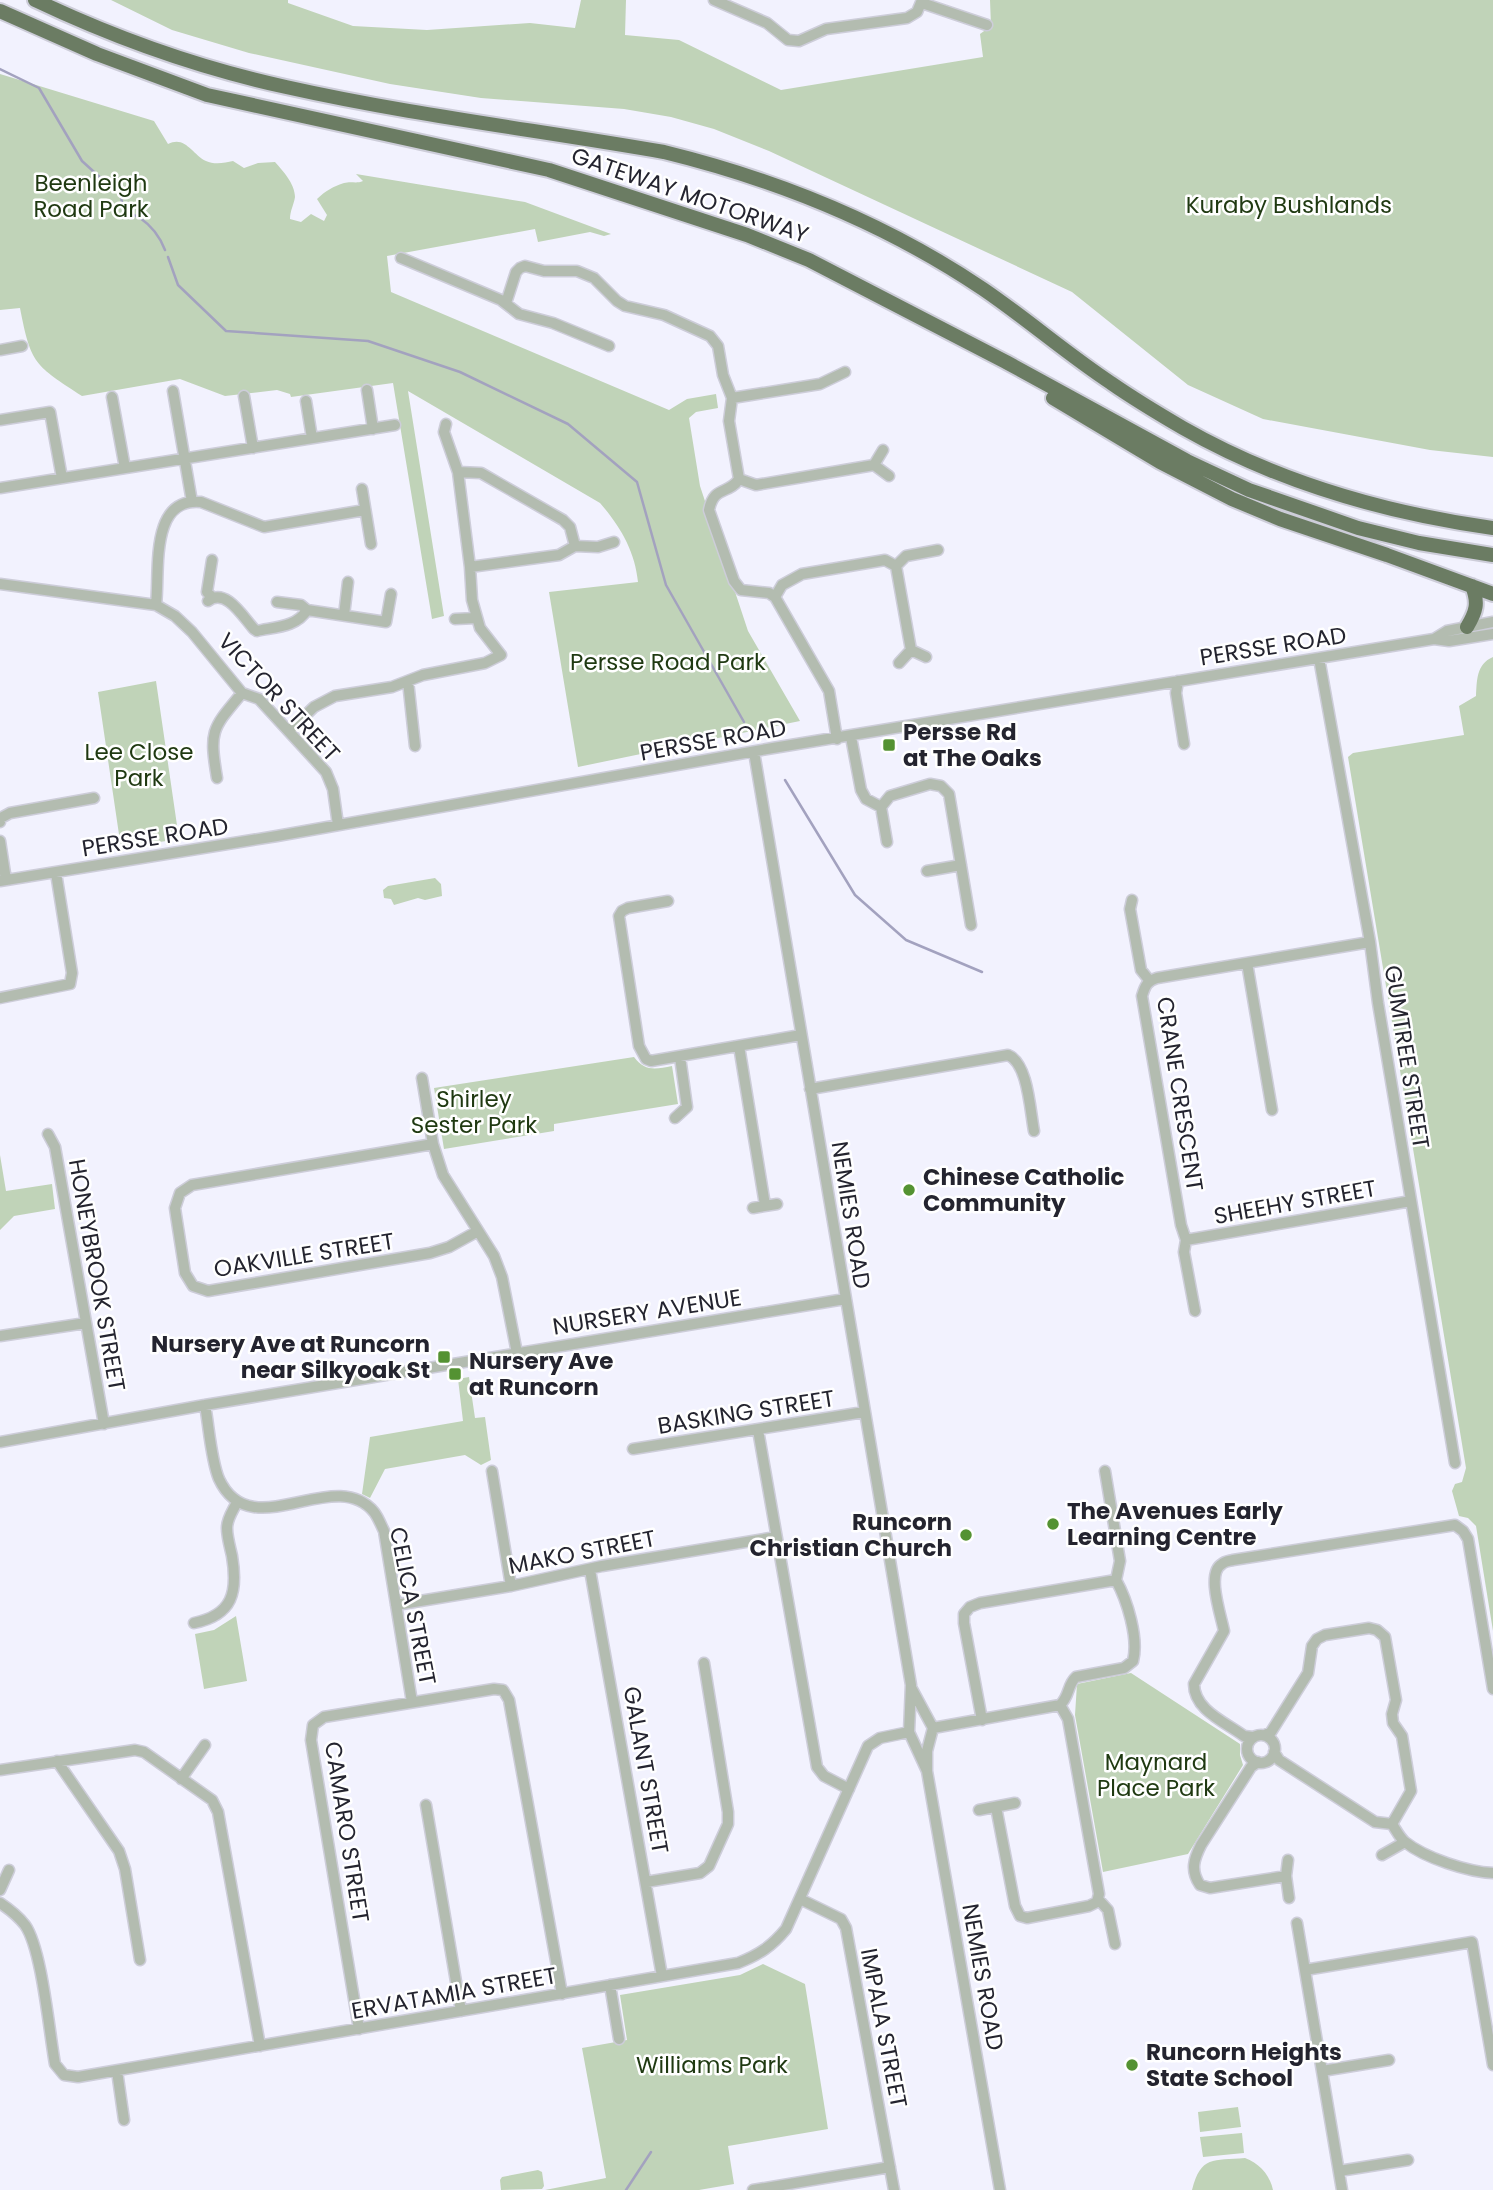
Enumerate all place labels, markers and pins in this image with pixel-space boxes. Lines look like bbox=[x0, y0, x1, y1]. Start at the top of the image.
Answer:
place label: Persse Rd at The Oaks bbox=[903, 716, 1042, 774]
marker: Persse Rd at The Oaks bbox=[881, 737, 897, 753]
place label: Chinese Catholic Community bbox=[923, 1161, 1125, 1219]
marker: Chinese Catholic Community bbox=[901, 1182, 917, 1198]
place label: Nursery Ave at Runcorn near Silkyoak St bbox=[151, 1328, 430, 1386]
place label: Nursery Ave at Runcorn bbox=[469, 1345, 613, 1403]
marker: Nursery Ave at Runcorn near Silkyoak St bbox=[436, 1349, 452, 1365]
marker: Nursery Ave at Runcorn bbox=[447, 1366, 463, 1382]
place label: The Avenues Early Learning Centre bbox=[1067, 1495, 1283, 1553]
place label: Runcorn Christian Church bbox=[750, 1506, 952, 1564]
marker: The Avenues Early Learning Centre bbox=[1045, 1516, 1061, 1532]
marker: Runcorn Christian Church bbox=[958, 1527, 974, 1543]
place label: Runcorn Heights State School bbox=[1146, 2036, 1342, 2094]
marker: Runcorn Heights State School bbox=[1124, 2057, 1140, 2073]

